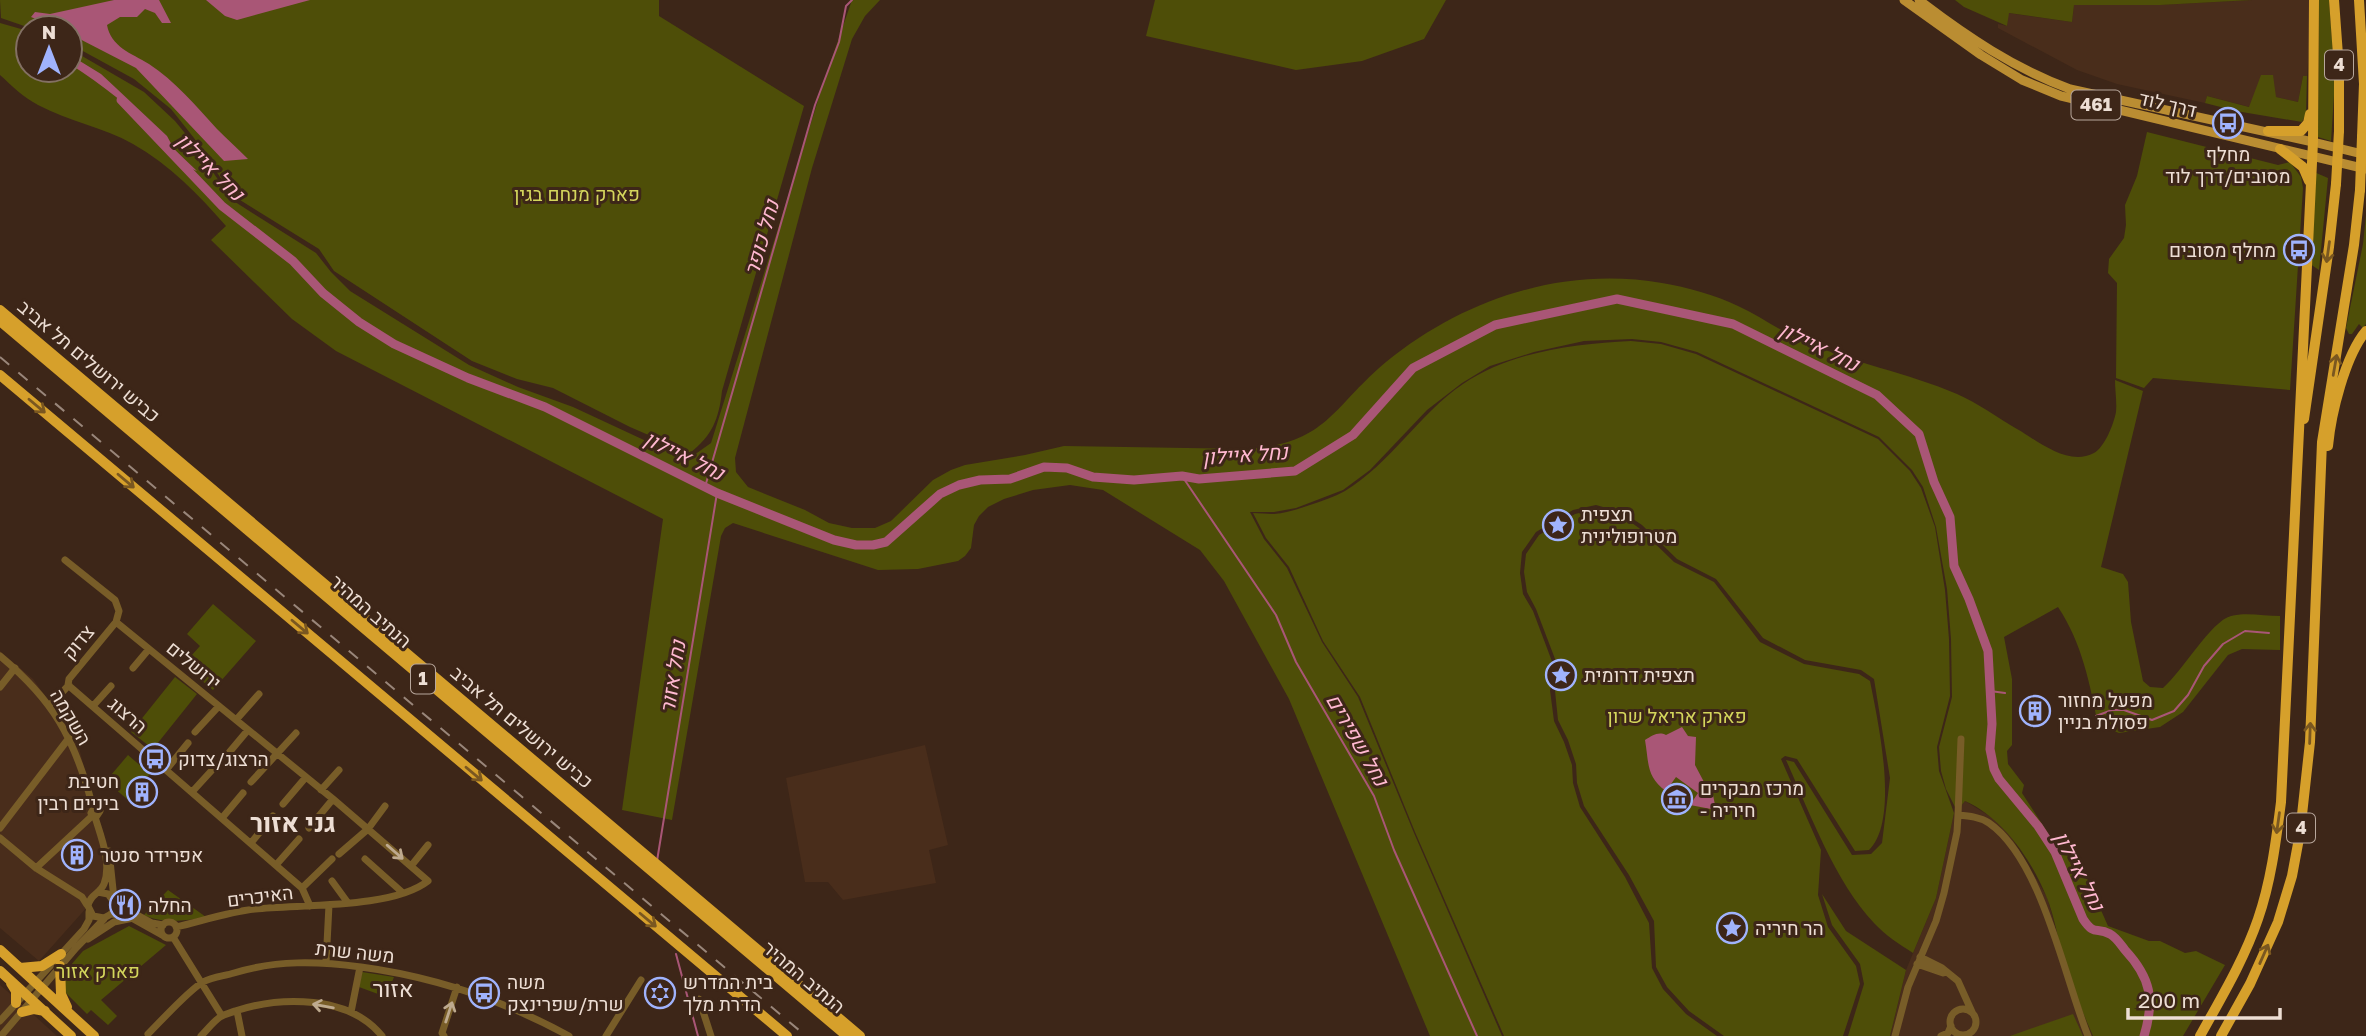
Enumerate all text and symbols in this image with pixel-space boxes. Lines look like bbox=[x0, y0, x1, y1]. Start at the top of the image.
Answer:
north arrow bbox=[14, 14, 84, 84]
text: N bbox=[42, 20, 56, 43]
road number: 4 bbox=[2325, 51, 2353, 80]
street label: דרך לוד bbox=[2137, 86, 2199, 121]
road number: 461 bbox=[2072, 90, 2120, 120]
bus stop icon: מחלף מסובים/דרך לוד bbox=[2211, 106, 2245, 140]
water label: נחל איילון bbox=[171, 127, 251, 207]
place label: מחלף מסובים/דרך לוד bbox=[2165, 142, 2291, 187]
park label: פארק מנחם בגין bbox=[514, 182, 640, 205]
water label: נחל כופר bbox=[738, 196, 785, 278]
bus stop icon: מחלף מסובים bbox=[2282, 233, 2316, 267]
place label: מחלף מסובים bbox=[2169, 238, 2276, 261]
one-way arrow bbox=[2322, 240, 2335, 263]
street label: כביש ירושלים תל אביב bbox=[14, 295, 165, 427]
water label: נחל איילון bbox=[1775, 316, 1865, 377]
one-way arrow bbox=[2328, 354, 2342, 377]
one-way arrow bbox=[28, 398, 46, 414]
water label: נחל איילון bbox=[640, 425, 730, 486]
water label: נחל איילון bbox=[1201, 438, 1290, 470]
one-way arrow bbox=[117, 472, 135, 488]
place label: תצפית מטרופולינית bbox=[1581, 502, 1677, 547]
place icon: תצפית מטרופולינית bbox=[1541, 508, 1575, 542]
street label: הנתיב המהיר bbox=[326, 569, 417, 652]
one-way arrow bbox=[291, 619, 309, 635]
street label: צדוק bbox=[57, 620, 99, 664]
street label: ירושלים bbox=[162, 636, 226, 693]
water label: נחל אזור bbox=[653, 637, 691, 715]
place icon: תצפית דרומית bbox=[1544, 658, 1578, 692]
street label: כביש ירושלים תל אביב bbox=[447, 661, 598, 793]
place label: תצפית דרומית bbox=[1584, 663, 1695, 686]
road number: 1 bbox=[411, 664, 435, 694]
street label: השקמה bbox=[46, 684, 97, 749]
place label: מפעל מחזור פסולת בניין bbox=[2058, 688, 2153, 733]
water label: נחל שפירים bbox=[1321, 689, 1395, 792]
street label: הרצוג bbox=[104, 692, 152, 738]
building icon: מפעל מחזור פסולת בניין bbox=[2018, 694, 2052, 728]
park label: פארק אריאל שרון bbox=[1607, 704, 1747, 727]
one-way arrow bbox=[2303, 721, 2316, 744]
bus stop icon: הרצוג/צדוק bbox=[138, 742, 172, 776]
place label: הרצוג/צדוק bbox=[178, 747, 269, 770]
one-way arrow bbox=[465, 766, 483, 781]
place label: חטיבת ביניים רבין bbox=[38, 769, 119, 814]
building icon: חטיבת ביניים רבין bbox=[125, 775, 159, 809]
place label: מרכז מבקרים - חיריה bbox=[1700, 776, 1804, 821]
museum icon: מרכז מבקרים - חיריה bbox=[1660, 782, 1694, 816]
district label: גני אזור bbox=[250, 807, 336, 838]
one-way arrow bbox=[2272, 811, 2285, 833]
road number: 4 bbox=[2287, 814, 2315, 842]
water label: נחל איילון bbox=[2049, 827, 2112, 916]
building icon: אפרידר סנטר bbox=[60, 838, 94, 872]
place label: אפרידר סנטר bbox=[100, 843, 203, 866]
one-way arrow bbox=[386, 844, 404, 860]
street label: האיכרים bbox=[226, 880, 294, 911]
restaurant icon: החלה bbox=[108, 888, 142, 922]
place label: החלה bbox=[148, 893, 192, 916]
place icon: הר חיריה bbox=[1715, 911, 1749, 945]
one-way arrow bbox=[639, 912, 657, 928]
place label: הר חיריה bbox=[1755, 916, 1824, 939]
street label: משה שרת bbox=[314, 936, 396, 967]
street label: הנתיב המהיר bbox=[759, 936, 850, 1018]
one-way arrow bbox=[2258, 944, 2271, 965]
park label: פארק אזור bbox=[56, 959, 140, 982]
place label: משה שרת/שפרינצק bbox=[507, 970, 624, 1015]
place label: בית המדרש הדרת מלך bbox=[683, 970, 773, 1015]
district label: אזור bbox=[373, 974, 413, 1002]
bus stop icon: משה שרת/שפרינצק bbox=[467, 976, 501, 1010]
synagogue icon: בית המדרש הדרת מלך bbox=[643, 976, 677, 1010]
scale bar bbox=[2128, 976, 2280, 1020]
text: 200 m bbox=[2138, 987, 2200, 1013]
one-way arrow bbox=[312, 999, 335, 1012]
one-way arrow bbox=[444, 1001, 457, 1023]

